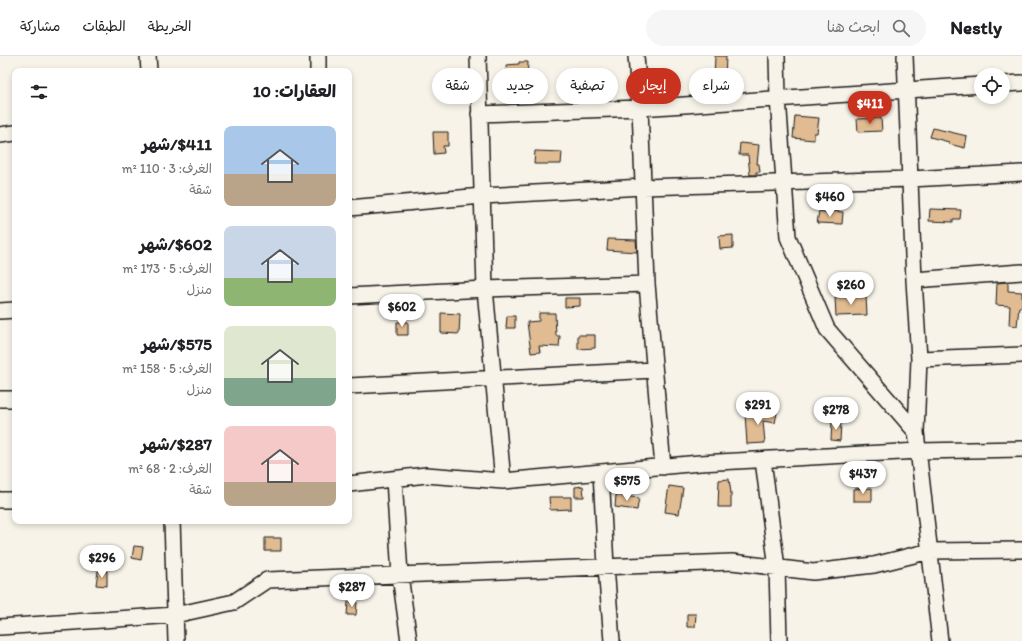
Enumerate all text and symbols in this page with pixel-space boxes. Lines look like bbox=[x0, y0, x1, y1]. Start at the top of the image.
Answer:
search box bbox=[646, 10, 926, 46]
text: Nestly bbox=[950, 16, 1002, 39]
icon: search bbox=[890, 17, 912, 39]
text: مشاركة bbox=[20, 18, 60, 35]
text: الطبقات bbox=[82, 18, 126, 35]
text: الخريطة bbox=[148, 18, 191, 35]
text: ابحث هنا bbox=[827, 18, 880, 36]
chip: شقة bbox=[432, 68, 484, 104]
chip: جديد bbox=[492, 68, 548, 104]
chip: تصفية bbox=[556, 68, 618, 104]
chip: إيجار bbox=[626, 68, 681, 104]
chip: شراء bbox=[689, 68, 744, 104]
map controls bbox=[974, 68, 1010, 104]
button: locate bbox=[974, 68, 1010, 104]
icon: filters bbox=[28, 81, 50, 103]
text: العقارات: 10 bbox=[253, 81, 336, 101]
pin: $411 bbox=[846, 91, 894, 125]
text: $411 bbox=[857, 96, 883, 111]
text: $411/شهر bbox=[142, 134, 212, 154]
icon: home bbox=[256, 142, 304, 190]
text: الغرف: 3 · 110 m² bbox=[122, 161, 212, 176]
text: شقة bbox=[189, 182, 212, 197]
pin: $460 bbox=[806, 184, 854, 218]
text: $460 bbox=[815, 189, 845, 204]
text: $602/شهر bbox=[140, 234, 212, 254]
icon: home bbox=[256, 242, 304, 290]
text: الغرف: 5 · 173 m² bbox=[123, 261, 212, 276]
pin: $260 bbox=[827, 272, 875, 306]
text: $260 bbox=[837, 277, 865, 292]
text: منزل bbox=[186, 282, 212, 297]
pin: $602 bbox=[378, 294, 426, 328]
text: $602 bbox=[388, 299, 416, 314]
text: $575/شهر bbox=[142, 334, 212, 354]
icon: home bbox=[256, 342, 304, 390]
text: الغرف: 5 · 158 m² bbox=[122, 361, 212, 376]
text: منزل bbox=[186, 382, 212, 397]
pin: $291 bbox=[734, 392, 782, 426]
text: $291 bbox=[745, 397, 771, 412]
pin: $278 bbox=[812, 397, 860, 431]
text: $278 bbox=[822, 402, 850, 417]
text: $287/شهر bbox=[141, 434, 212, 454]
icon: home bbox=[256, 442, 304, 490]
text: الغرف: 2 · 68 m² bbox=[128, 461, 212, 476]
pin: $437 bbox=[839, 461, 887, 495]
text: $437 bbox=[849, 466, 877, 481]
pin: $575 bbox=[603, 468, 651, 502]
text: $575 bbox=[614, 473, 640, 488]
text: شقة bbox=[189, 482, 212, 497]
pin: $296 bbox=[78, 545, 126, 579]
text: $296 bbox=[88, 550, 116, 565]
pin: $287 bbox=[328, 574, 376, 608]
text: $287 bbox=[338, 579, 366, 594]

